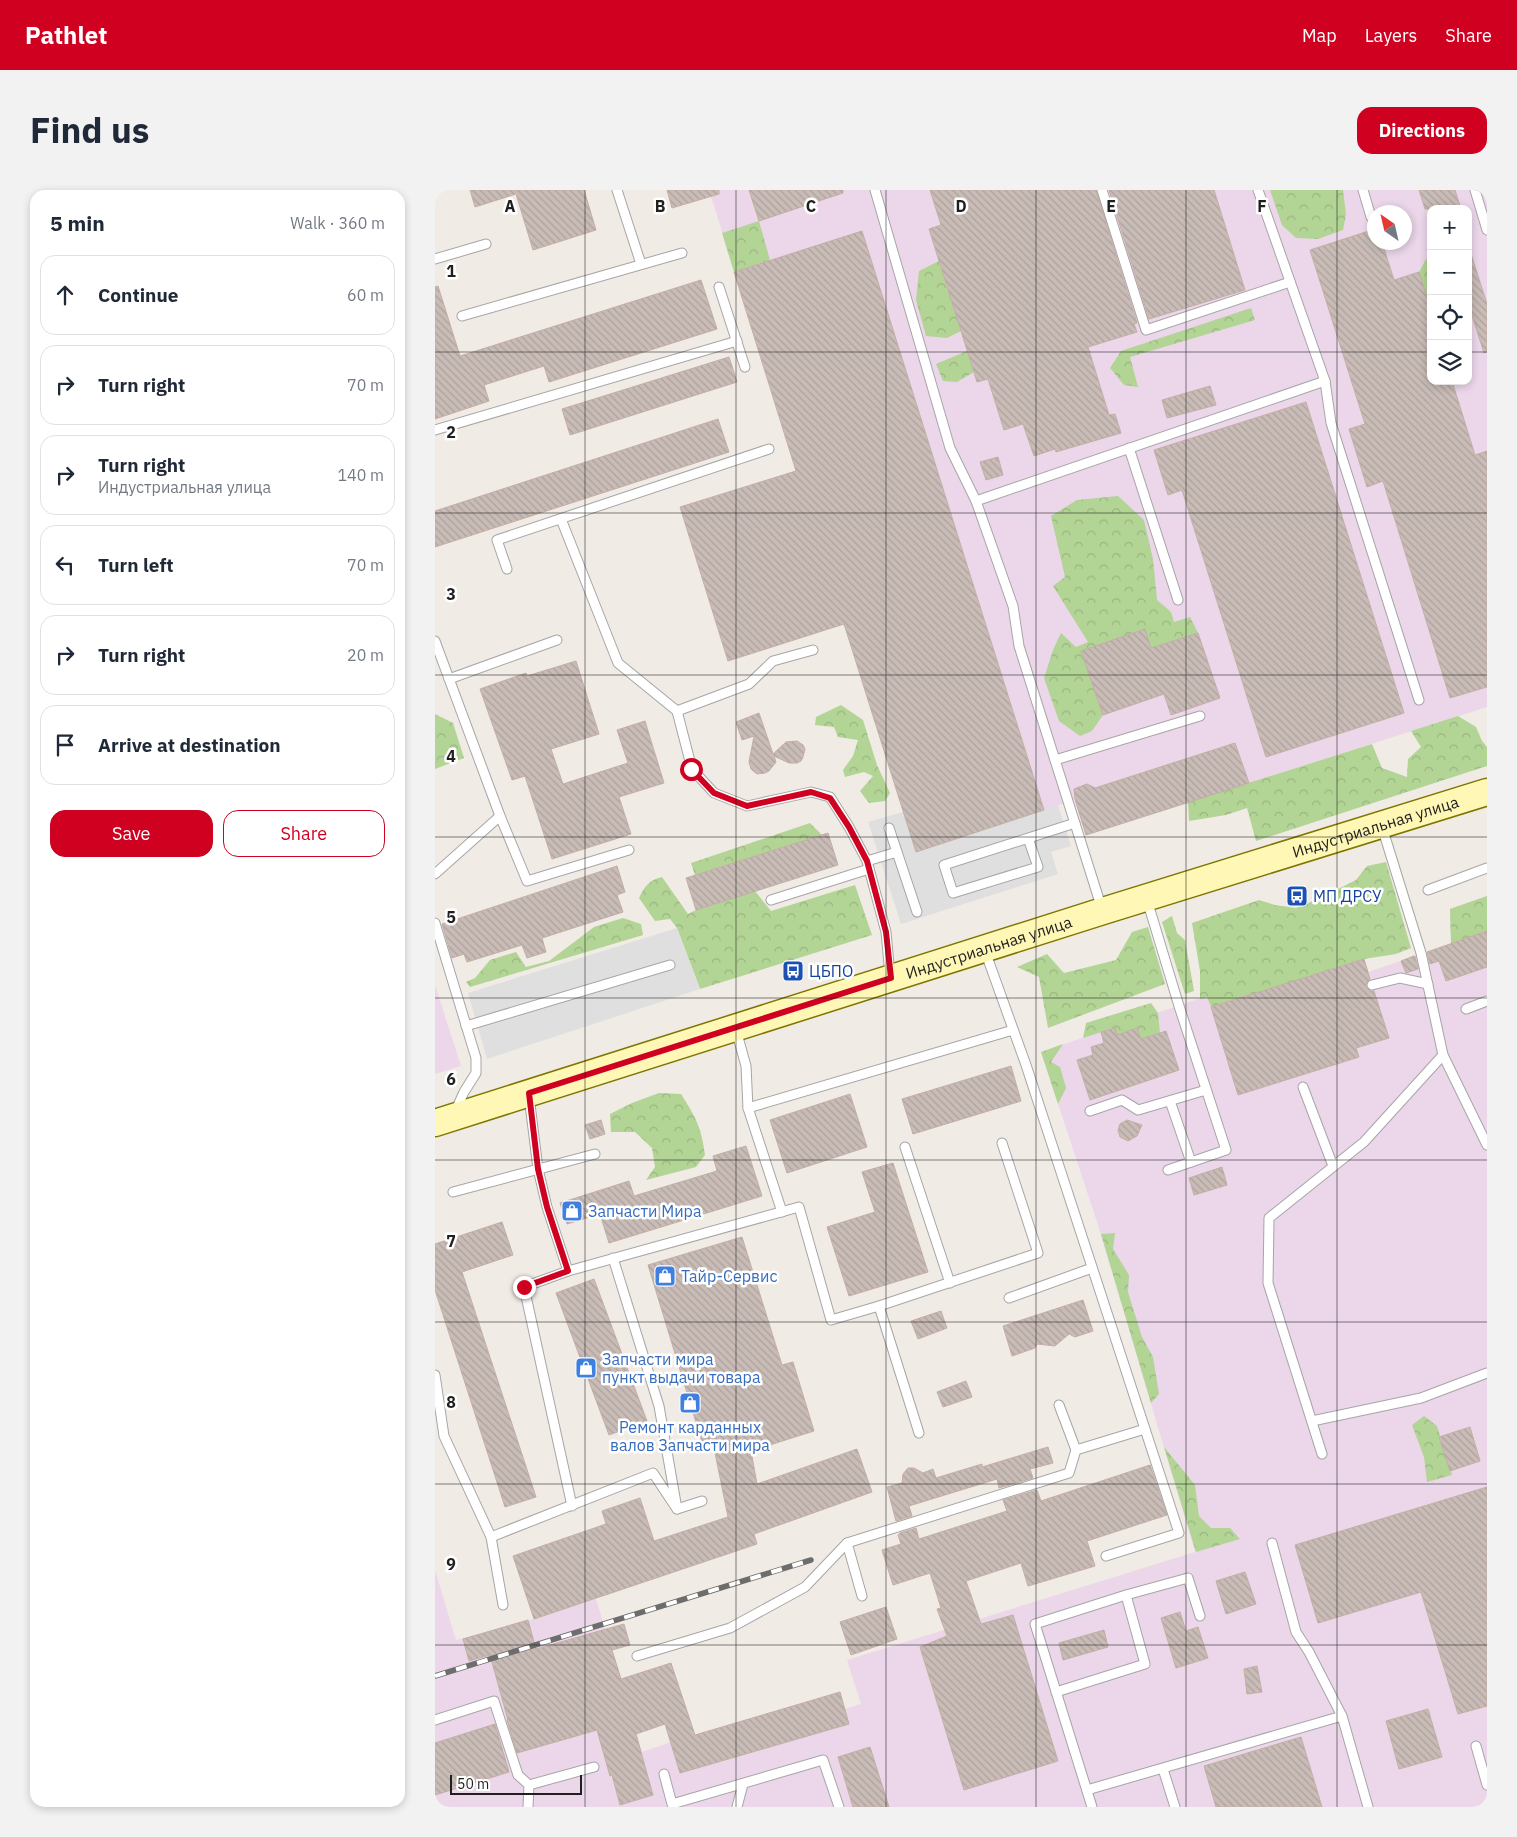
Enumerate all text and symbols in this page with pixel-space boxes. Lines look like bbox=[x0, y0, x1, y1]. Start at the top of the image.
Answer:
text: Pathlet bbox=[25, 19, 107, 51]
text: Map bbox=[1302, 24, 1337, 47]
text: Layers bbox=[1365, 24, 1417, 47]
text: Share bbox=[1445, 24, 1492, 47]
text: Find us bbox=[30, 107, 149, 153]
button: Directions bbox=[1357, 107, 1487, 154]
text: A bbox=[505, 196, 516, 216]
text: B bbox=[655, 196, 666, 216]
text: C bbox=[806, 196, 816, 216]
text: D bbox=[955, 196, 967, 216]
text: E bbox=[1106, 196, 1116, 216]
text: F bbox=[1257, 196, 1267, 216]
north arrow bbox=[1367, 205, 1412, 250]
map controls bbox=[1427, 205, 1472, 385]
button: + bbox=[1427, 205, 1472, 250]
text: 5 min bbox=[50, 209, 105, 237]
text: Walk · 360 m bbox=[290, 213, 385, 233]
button: − bbox=[1427, 250, 1472, 295]
text: 1 bbox=[446, 261, 456, 281]
icon: ahead bbox=[51, 281, 79, 309]
text: Continue bbox=[98, 283, 178, 307]
text: 60 m bbox=[347, 285, 384, 305]
button: locate bbox=[1427, 295, 1472, 340]
button: layers bbox=[1427, 340, 1472, 385]
icon: right bbox=[51, 371, 79, 399]
text: Turn right bbox=[98, 373, 185, 397]
text: 70 m bbox=[347, 375, 384, 395]
text: 2 bbox=[446, 422, 456, 442]
text: Turn right bbox=[98, 453, 185, 477]
icon: right bbox=[51, 461, 79, 489]
text: 140 m bbox=[337, 465, 384, 485]
text: Индустриальная улица bbox=[98, 477, 271, 497]
icon: left bbox=[51, 551, 79, 579]
text: Turn left bbox=[98, 553, 174, 577]
text: 70 m bbox=[347, 555, 384, 575]
text: 3 bbox=[446, 584, 456, 604]
icon: right bbox=[51, 641, 79, 669]
text: Turn right bbox=[98, 643, 185, 667]
text: 20 m bbox=[347, 645, 384, 665]
icon: arrive bbox=[51, 731, 79, 759]
text: Arrive at destination bbox=[98, 733, 281, 757]
text: 4 bbox=[446, 746, 456, 766]
route start bbox=[680, 758, 703, 781]
street label: Индустриальная улица bbox=[1290, 791, 1461, 862]
button: Save bbox=[50, 810, 213, 857]
button: Share bbox=[223, 810, 385, 857]
bus stop icon: МП ДРСУ bbox=[1285, 884, 1309, 908]
place label: МП ДРСУ bbox=[1313, 886, 1382, 906]
text: 5 bbox=[446, 907, 456, 927]
street label: Индустриальная улица bbox=[903, 911, 1075, 983]
bus stop icon: ЦБПО bbox=[781, 959, 805, 983]
place label: ЦБПО bbox=[809, 961, 853, 981]
text: 6 bbox=[446, 1069, 456, 1089]
shop icon: Запчасти Мира bbox=[560, 1199, 584, 1223]
place label: Запчасти Мира bbox=[588, 1201, 702, 1221]
text: 7 bbox=[446, 1231, 456, 1251]
shop icon: Тайр-Сервис bbox=[653, 1264, 677, 1288]
place label: Тайр-Сервис bbox=[681, 1266, 777, 1286]
route end bbox=[513, 1276, 536, 1299]
place label: Запчасти мира пункт выдачи товара bbox=[602, 1349, 761, 1387]
shop icon: Запчасти мира пункт выдачи товара bbox=[574, 1356, 598, 1380]
shop icon: Ремонт карданных валов Запчасти мира bbox=[678, 1391, 702, 1415]
text: 8 bbox=[446, 1392, 456, 1412]
place label: Ремонт карданных валов Запчасти мира bbox=[610, 1417, 770, 1455]
text: 9 bbox=[446, 1554, 456, 1574]
scale bar bbox=[450, 1772, 583, 1795]
text: 50 m bbox=[457, 1775, 489, 1793]

